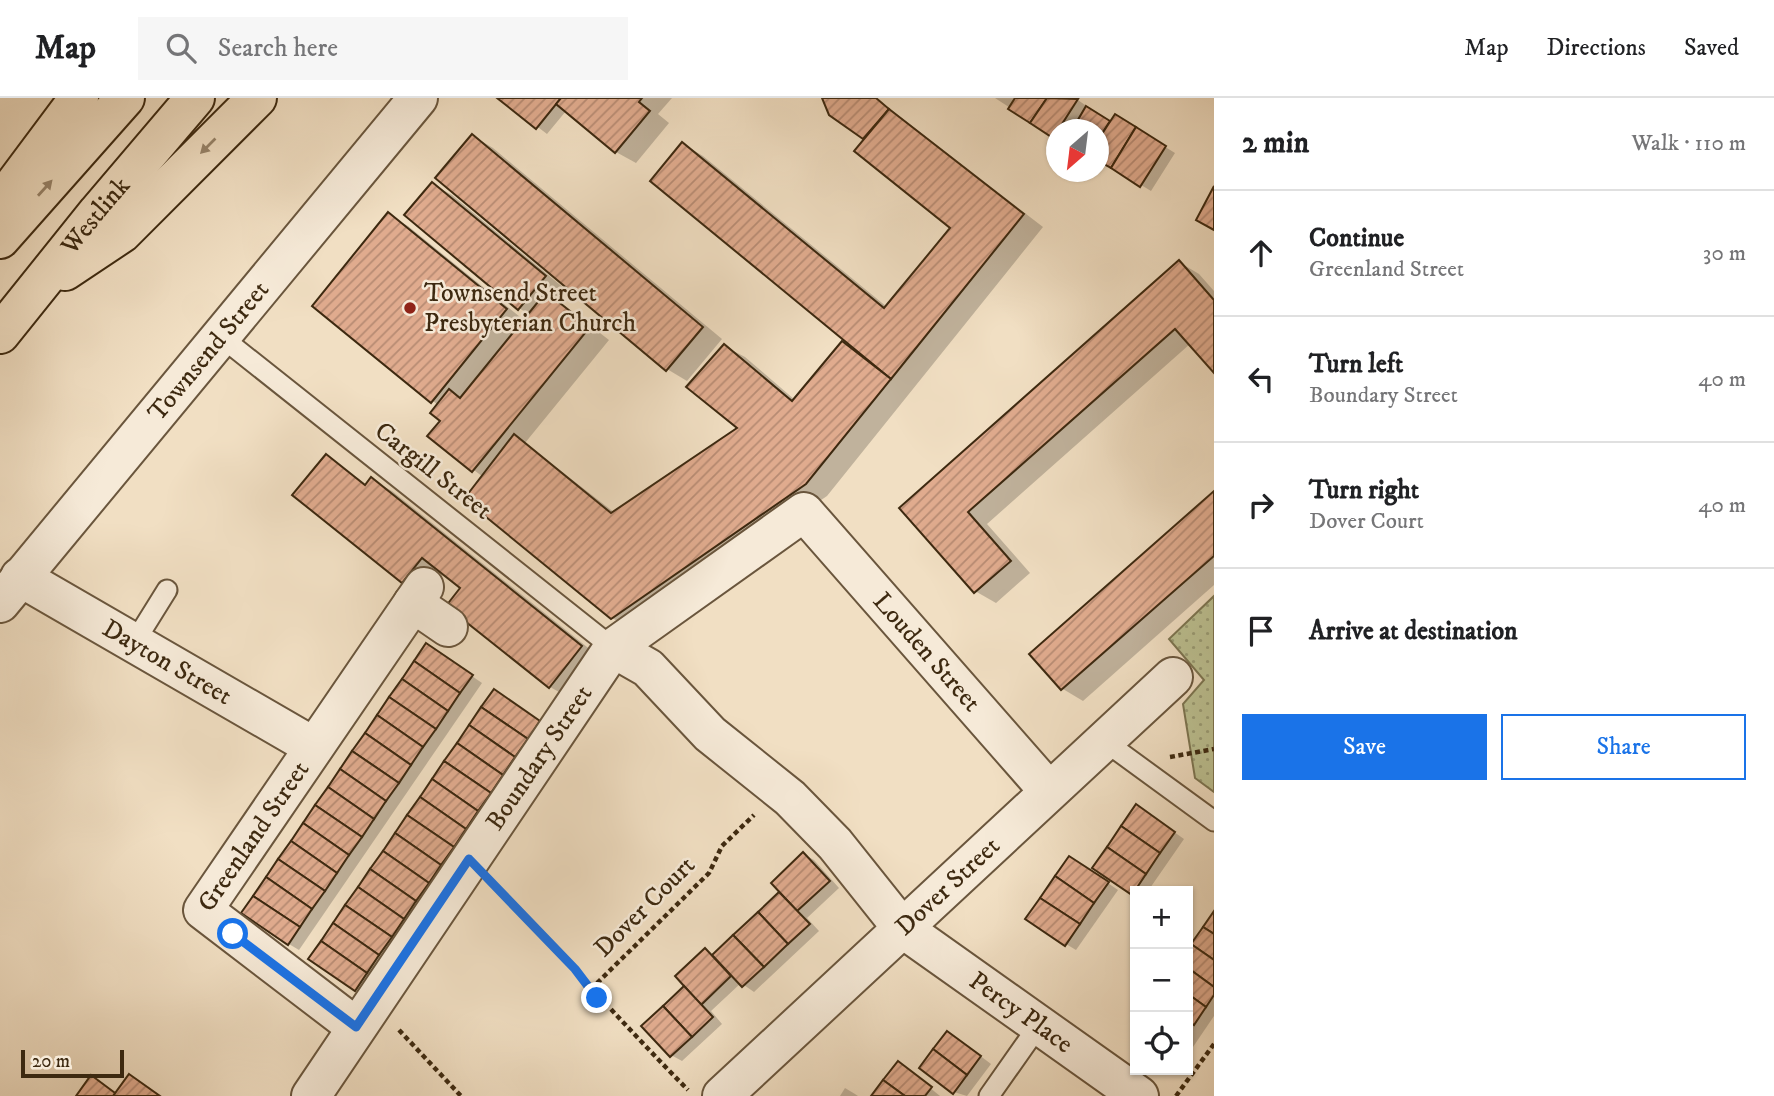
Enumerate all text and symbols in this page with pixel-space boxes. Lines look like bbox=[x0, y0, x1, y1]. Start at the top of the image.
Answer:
search box bbox=[138, 17, 628, 80]
text: Map bbox=[35, 28, 96, 69]
icon: search bbox=[162, 29, 200, 67]
text: Search here bbox=[218, 32, 338, 65]
text: Map bbox=[1464, 33, 1509, 63]
text: Directions bbox=[1547, 33, 1646, 63]
text: Saved bbox=[1684, 33, 1739, 63]
north arrow bbox=[1046, 119, 1109, 182]
text: 2 min bbox=[1242, 125, 1309, 162]
text: Walk · 110 m bbox=[1631, 129, 1746, 158]
one-way arrow bbox=[200, 138, 217, 155]
street label: Westlink bbox=[53, 170, 137, 262]
one-way arrow bbox=[37, 180, 53, 197]
text: Continue bbox=[1309, 222, 1404, 255]
icon: ahead bbox=[1242, 234, 1280, 272]
text: 30 m bbox=[1703, 239, 1746, 268]
text: Greenland Street bbox=[1309, 255, 1464, 284]
street label: Townsend Street bbox=[141, 274, 276, 428]
place label: Townsend Street Presbyterian Church bbox=[424, 277, 637, 340]
marker: Townsend Street Presbyterian Church bbox=[402, 300, 418, 316]
text: Turn left bbox=[1309, 348, 1403, 381]
icon: left bbox=[1242, 360, 1280, 398]
text: 40 m bbox=[1698, 365, 1746, 394]
text: Boundary Street bbox=[1309, 381, 1458, 410]
street label: Cargill Street bbox=[368, 415, 498, 527]
text: Turn right bbox=[1309, 474, 1419, 507]
icon: right bbox=[1242, 486, 1280, 524]
text: 40 m bbox=[1698, 491, 1746, 520]
text: Dover Court bbox=[1309, 507, 1424, 536]
street label: Louden Street bbox=[866, 585, 988, 719]
street label: Dayton Street bbox=[96, 612, 238, 713]
icon: arrive bbox=[1242, 612, 1280, 650]
text: Arrive at destination bbox=[1309, 615, 1518, 648]
street label: Boundary Street bbox=[478, 679, 600, 837]
button: Save bbox=[1242, 714, 1487, 780]
button: Share bbox=[1501, 714, 1746, 780]
street label: Greenland Street bbox=[190, 755, 317, 918]
street label: Dover Street bbox=[888, 830, 1007, 943]
street label: Dover Court bbox=[587, 849, 703, 965]
map controls bbox=[1130, 886, 1193, 1075]
button: + bbox=[1130, 886, 1193, 949]
route start bbox=[217, 918, 248, 949]
button: − bbox=[1130, 949, 1193, 1012]
street label: Percy Place bbox=[963, 964, 1080, 1061]
route end bbox=[581, 982, 612, 1013]
button: locate bbox=[1130, 1012, 1193, 1075]
scale bar bbox=[21, 1047, 124, 1079]
text: 20 m bbox=[32, 1050, 70, 1073]

